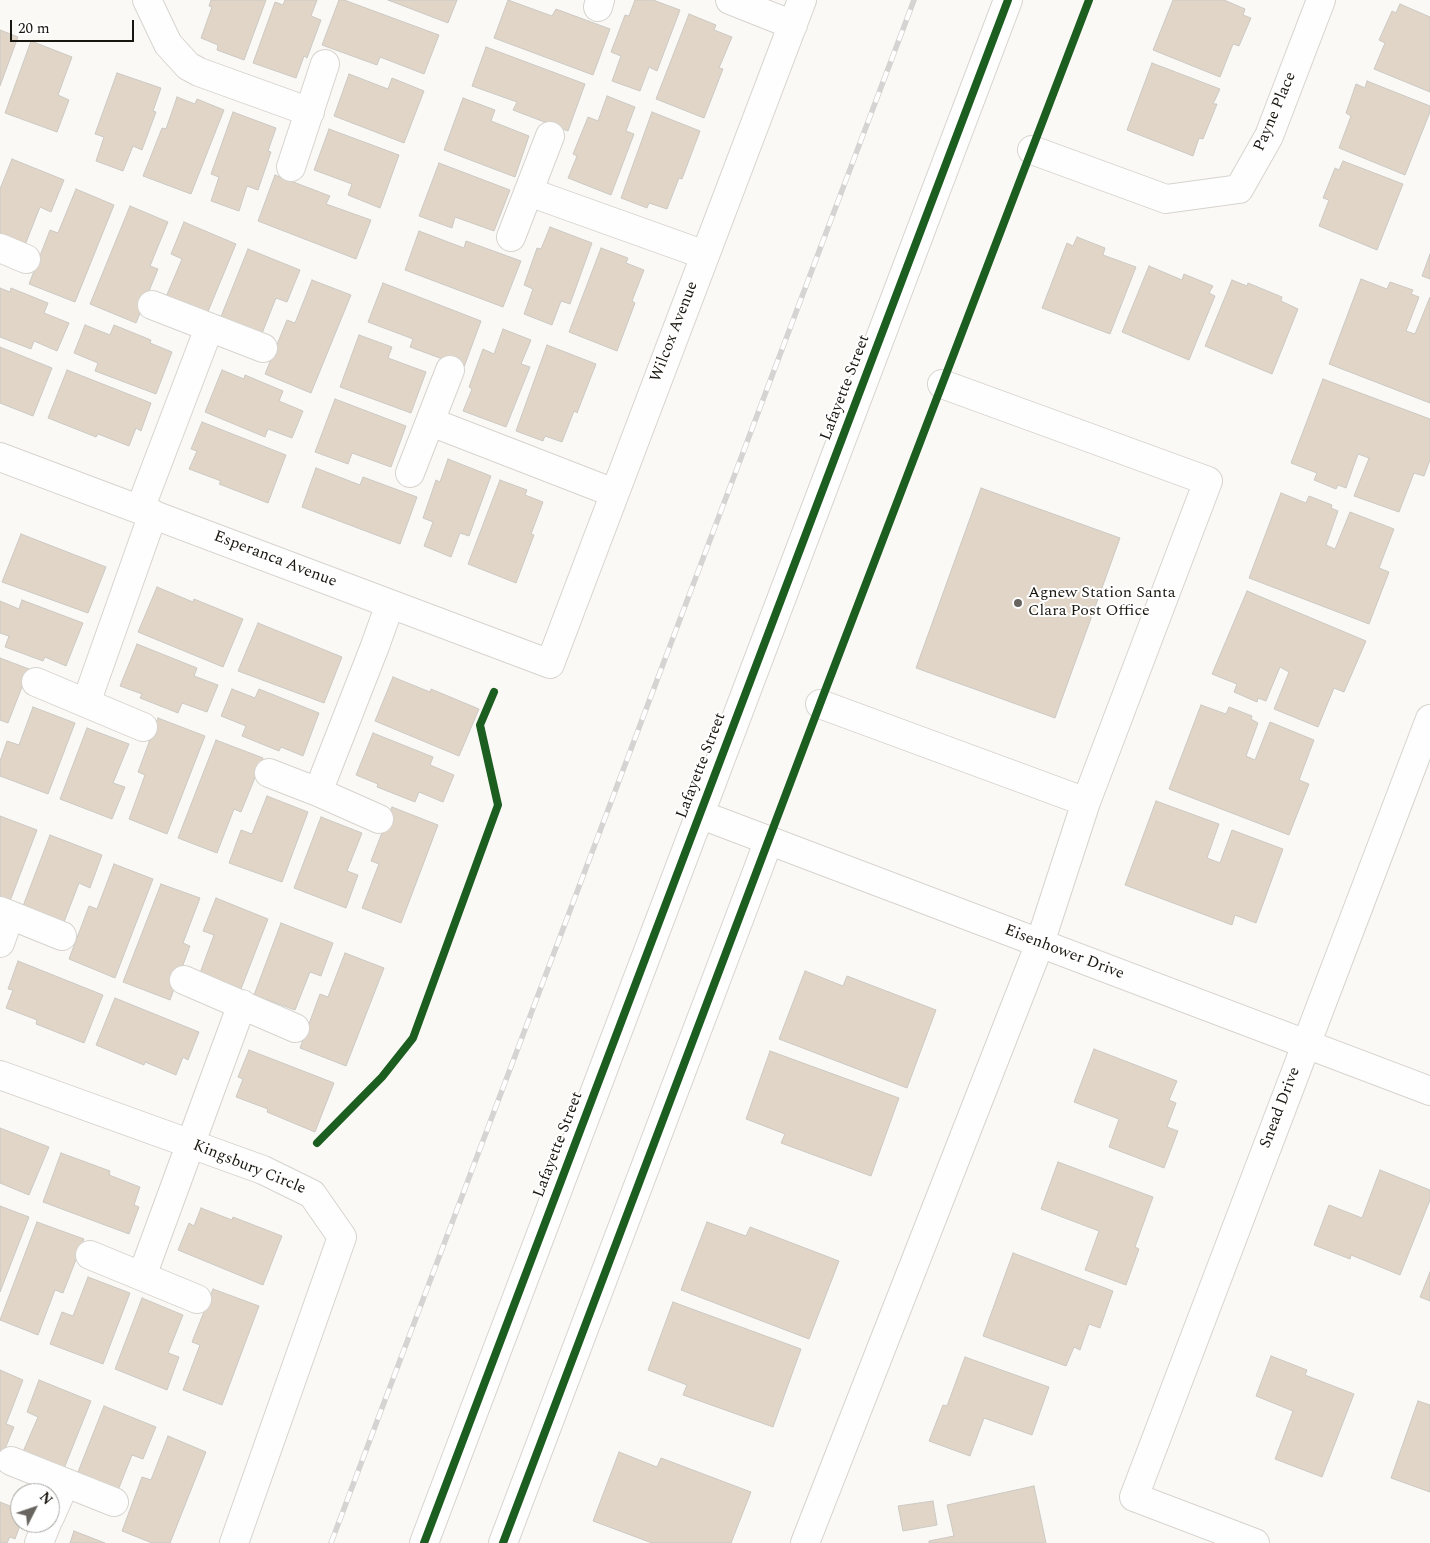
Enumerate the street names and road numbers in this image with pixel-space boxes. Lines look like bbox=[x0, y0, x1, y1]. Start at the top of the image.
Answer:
street label: Payne Place bbox=[1251, 69, 1301, 155]
street label: Wilcox Avenue bbox=[647, 279, 703, 385]
street label: Lafayette Street bbox=[817, 333, 875, 443]
street label: Esperanca Avenue bbox=[211, 528, 339, 592]
street label: Lafayette Street bbox=[673, 711, 731, 821]
street label: Eisenhower Drive bbox=[1001, 921, 1127, 985]
street label: Snead Drive bbox=[1257, 1065, 1305, 1151]
street label: Lafayette Street bbox=[530, 1090, 588, 1200]
street label: Kingsbury Circle bbox=[190, 1137, 308, 1199]

